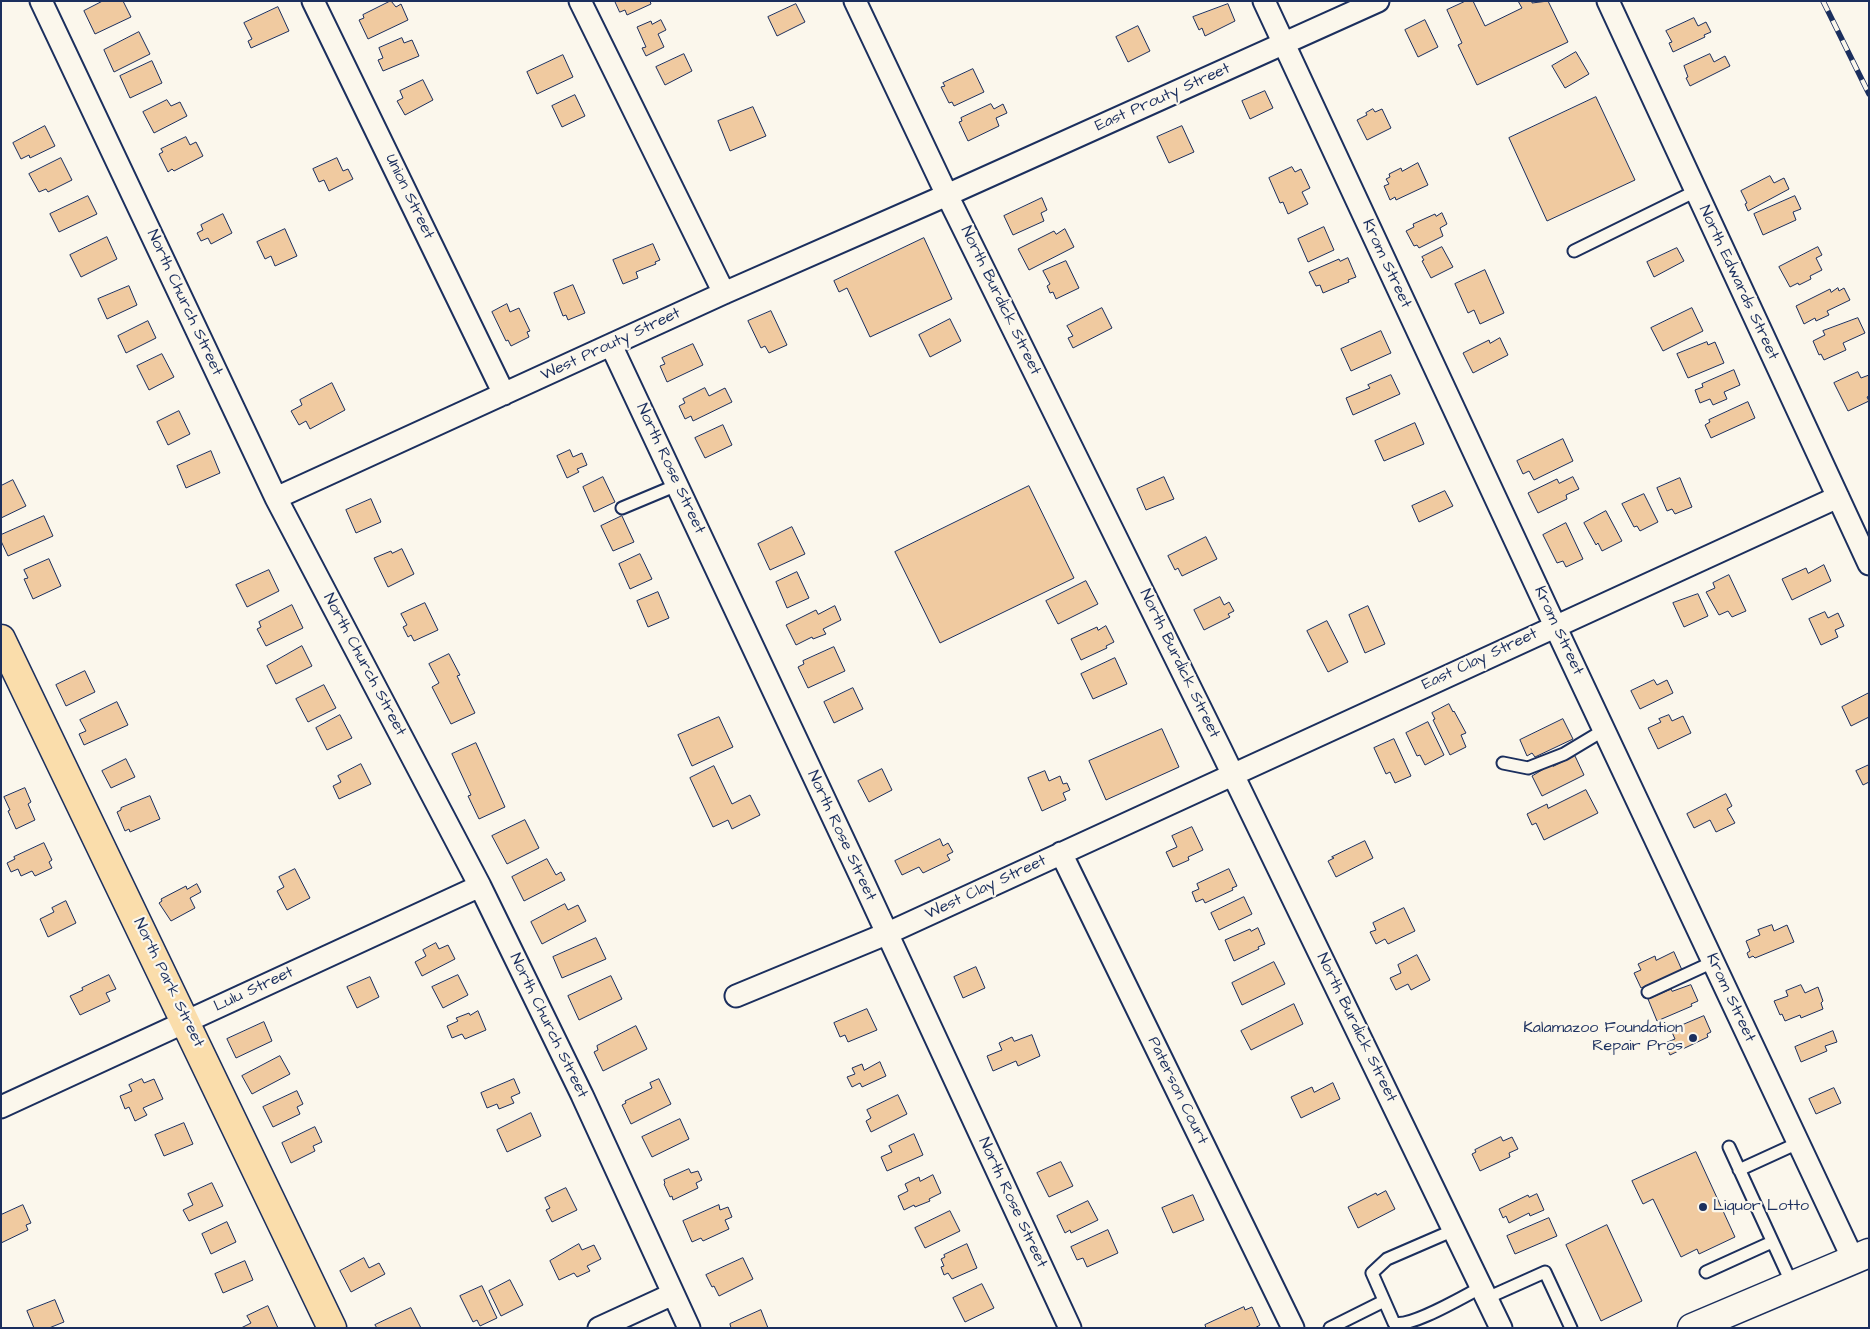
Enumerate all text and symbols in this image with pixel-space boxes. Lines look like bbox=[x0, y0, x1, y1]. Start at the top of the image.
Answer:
street label: East Prouty Street bbox=[1093, 60, 1233, 136]
street label: Union Street bbox=[380, 151, 438, 243]
street label: North Edwards Street bbox=[1694, 203, 1782, 363]
street label: Krom Street bbox=[1357, 217, 1415, 311]
street label: North Burdick Street bbox=[956, 223, 1044, 379]
street label: North Church Street bbox=[142, 227, 226, 379]
street label: West Prouty Street bbox=[538, 304, 684, 386]
street label: North Rose Street bbox=[631, 401, 709, 537]
street label: Krom Street bbox=[1529, 584, 1587, 678]
street label: North Burdick Street bbox=[1135, 586, 1223, 742]
street label: North Church Street bbox=[318, 590, 410, 740]
street label: East Clay Street bbox=[1419, 625, 1541, 695]
street label: North Rose Street bbox=[802, 768, 880, 904]
street label: West Clay Street bbox=[923, 852, 1049, 924]
street label: North Park Street bbox=[128, 915, 208, 1051]
street label: North Church Street bbox=[505, 950, 591, 1102]
street label: North Burdick Street bbox=[1312, 950, 1400, 1106]
street label: Krom Street bbox=[1701, 951, 1759, 1045]
street label: Lulu Street bbox=[211, 963, 297, 1017]
place label: Kalamazoo Foundation Repair Pros bbox=[1523, 1019, 1683, 1057]
marker: Kalamazoo Foundation Repair Pros bbox=[1687, 1032, 1699, 1044]
street label: Paterson Court bbox=[1143, 1034, 1211, 1148]
street label: North Rose Street bbox=[973, 1135, 1051, 1271]
place label: Liquor Lotto bbox=[1713, 1197, 1809, 1217]
marker: Liquor Lotto bbox=[1697, 1201, 1709, 1213]

